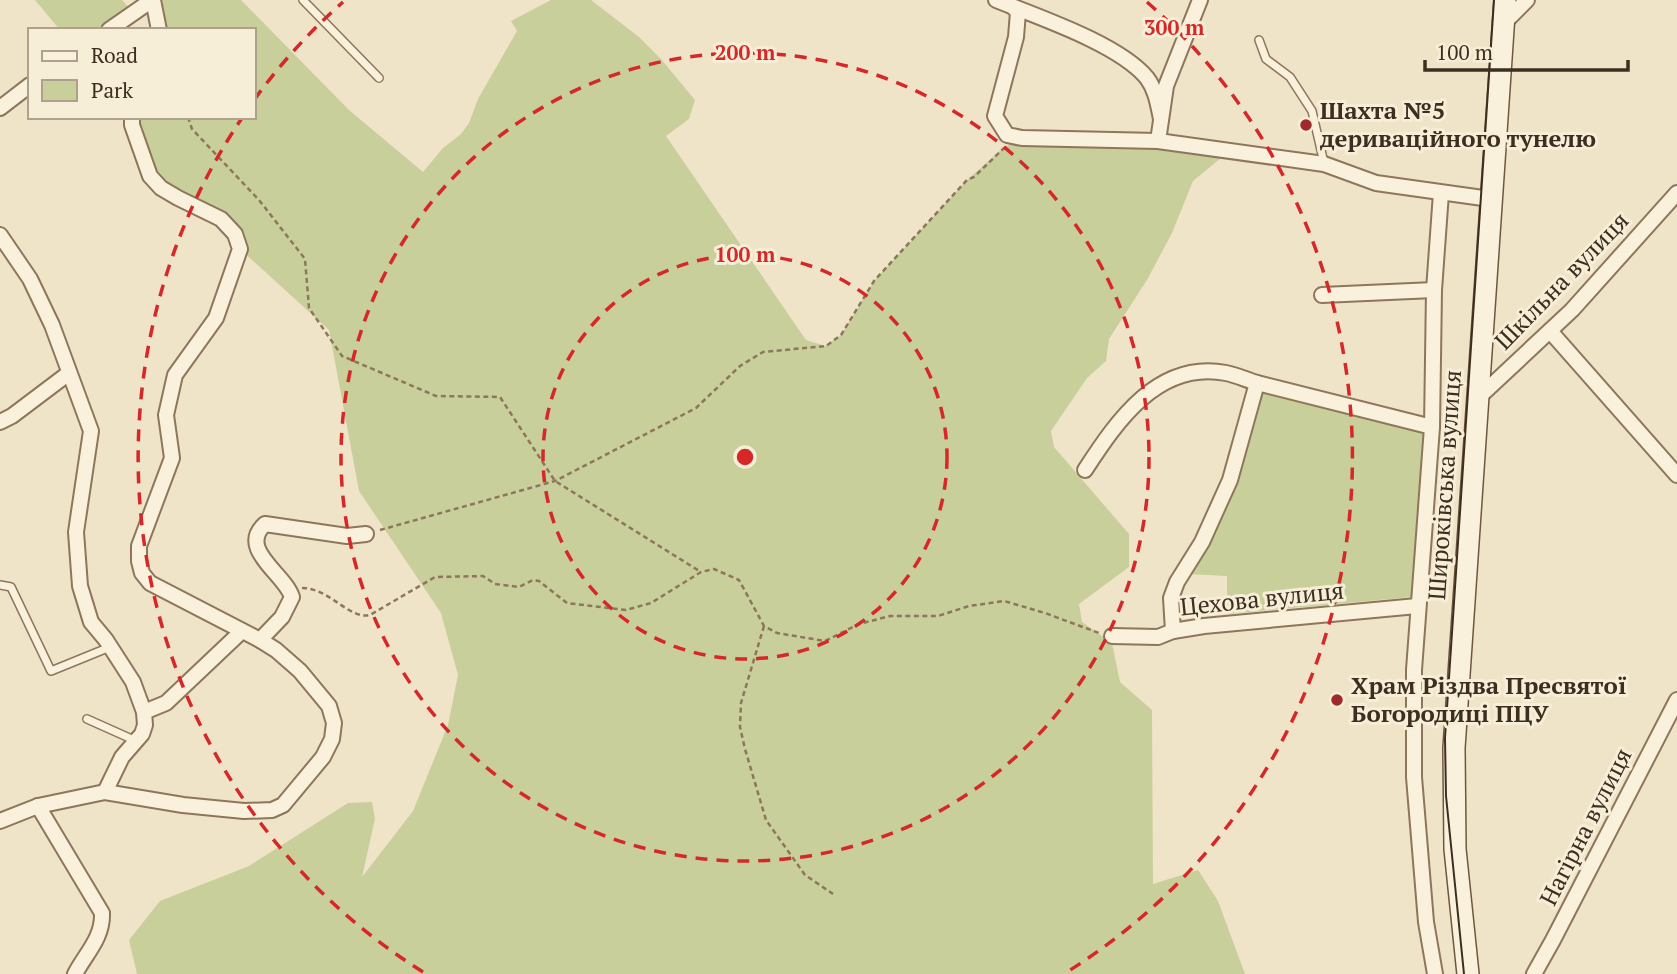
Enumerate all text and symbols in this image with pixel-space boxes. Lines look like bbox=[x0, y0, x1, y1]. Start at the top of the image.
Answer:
text: 300 m bbox=[1144, 13, 1205, 41]
legend bbox=[28, 28, 256, 119]
scale bar bbox=[1425, 28, 1628, 72]
text: 200 m bbox=[715, 38, 776, 66]
text: 100 m bbox=[1436, 38, 1493, 66]
text: Road bbox=[91, 41, 138, 69]
text: Park bbox=[91, 76, 133, 104]
place label: Шахта №5 дериваційного тунелю bbox=[1320, 94, 1596, 154]
marker: Шахта №5 дериваційного тунелю bbox=[1298, 117, 1314, 133]
street label: Шкільна вулиця bbox=[1487, 205, 1635, 356]
text: 100 m bbox=[715, 240, 776, 268]
street label: Широківська вулиця bbox=[1420, 369, 1468, 601]
centre of rings bbox=[733, 445, 757, 469]
street label: Цехова вулиця bbox=[1178, 573, 1345, 623]
place label: Храм Різдва Пресвятої Богородиці ПЦУ bbox=[1351, 669, 1627, 729]
marker: Храм Різдва Пресвятої Богородиці ПЦУ bbox=[1329, 692, 1345, 708]
street label: Нагірна вулиця bbox=[1532, 742, 1639, 911]

